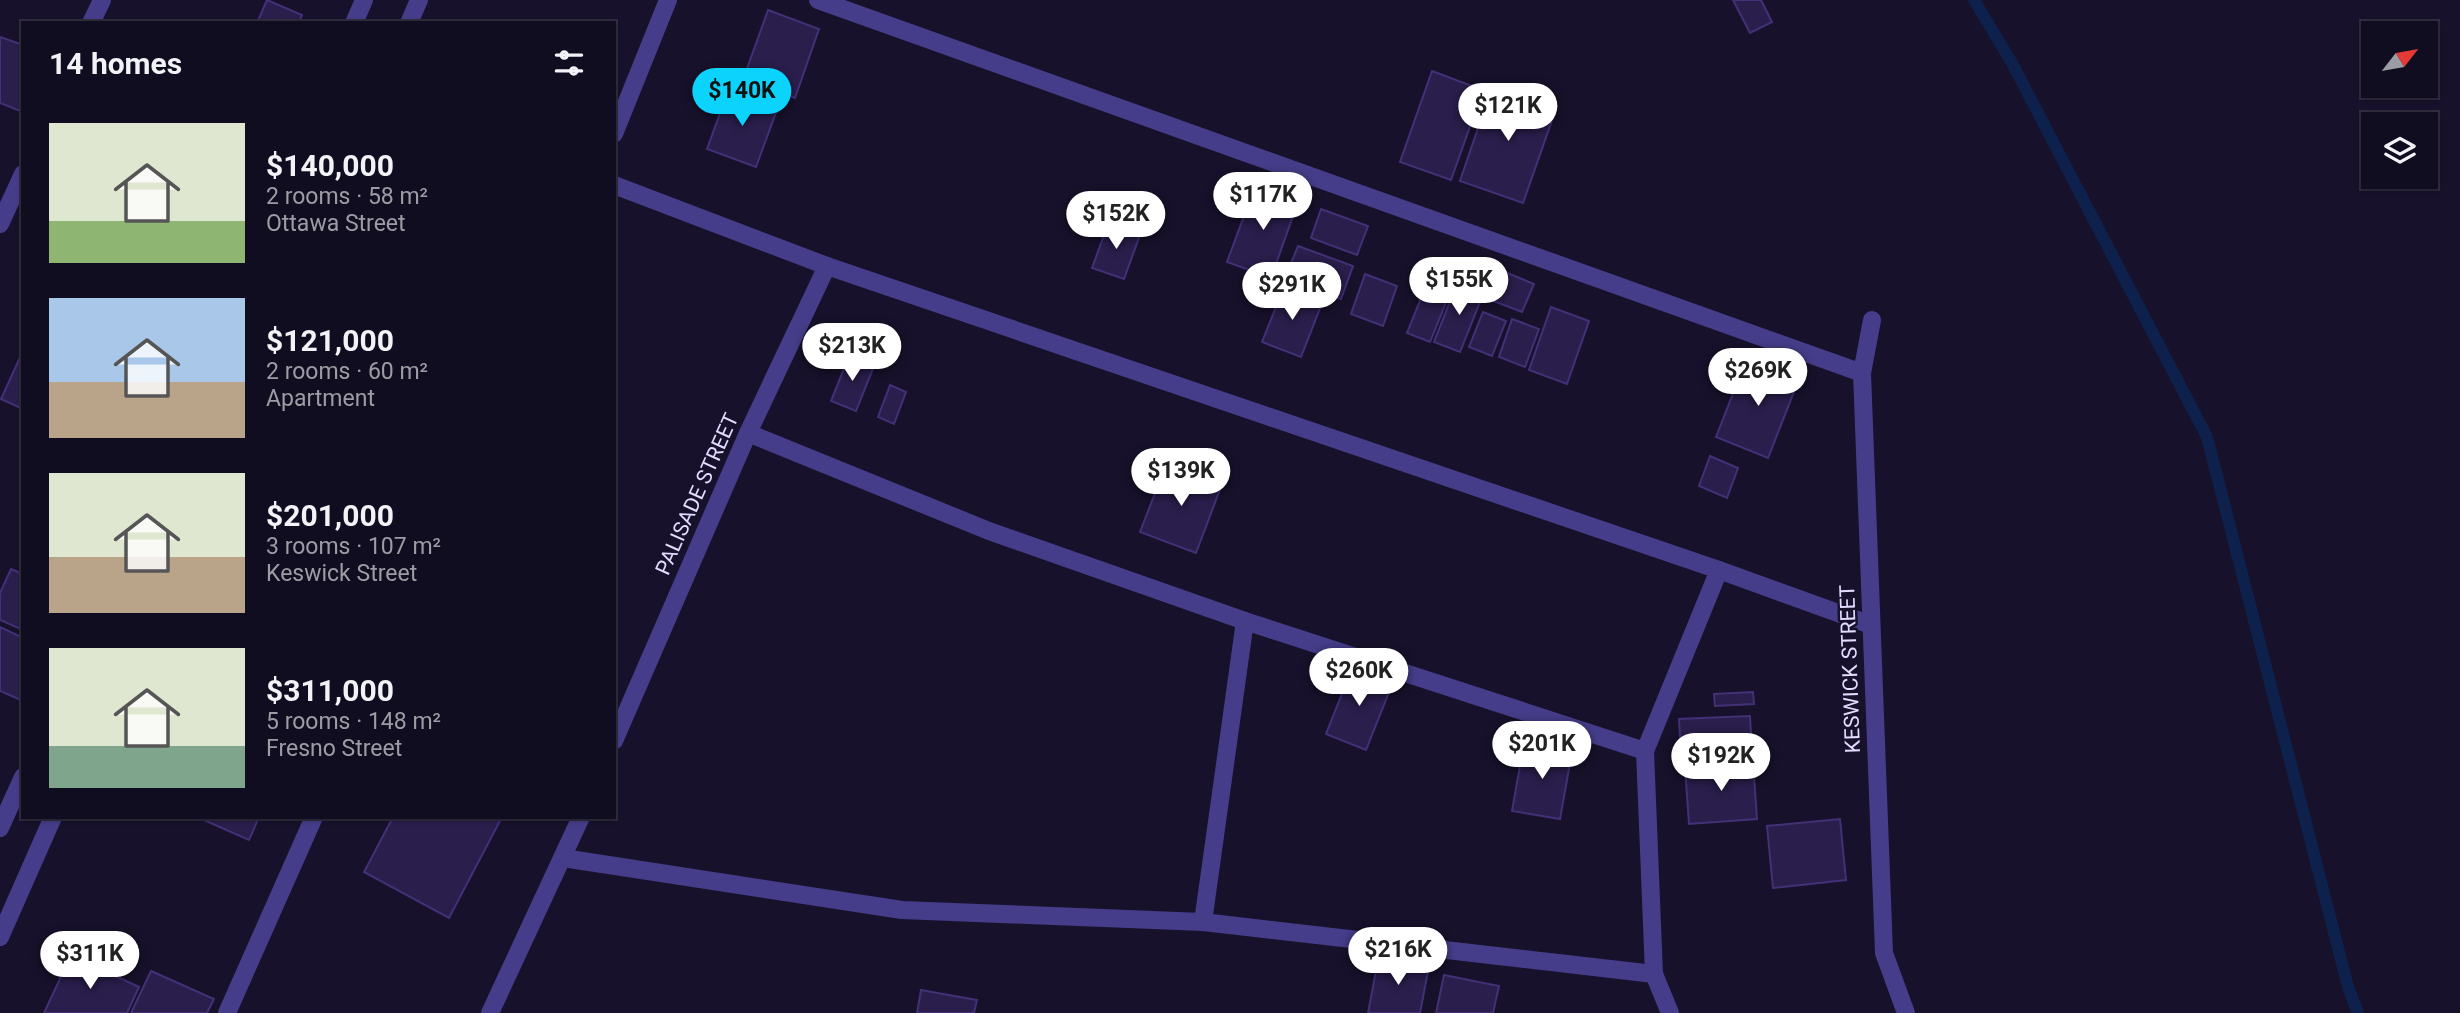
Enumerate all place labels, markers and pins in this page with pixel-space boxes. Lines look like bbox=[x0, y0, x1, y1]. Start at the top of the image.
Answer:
pin: $140K bbox=[693, 68, 791, 128]
pin: $121K bbox=[1459, 83, 1557, 143]
pin: $117K bbox=[1214, 173, 1312, 232]
pin: $152K bbox=[1067, 191, 1165, 251]
pin: $155K bbox=[1410, 258, 1508, 317]
pin: $291K bbox=[1243, 262, 1341, 322]
pin: $213K bbox=[803, 324, 901, 383]
pin: $269K bbox=[1709, 348, 1807, 408]
pin: $139K bbox=[1132, 448, 1230, 508]
pin: $260K bbox=[1310, 648, 1408, 708]
pin: $201K bbox=[1493, 722, 1591, 781]
pin: $192K bbox=[1672, 734, 1770, 793]
pin: $216K bbox=[1349, 928, 1447, 987]
pin: $311K bbox=[41, 932, 139, 991]

